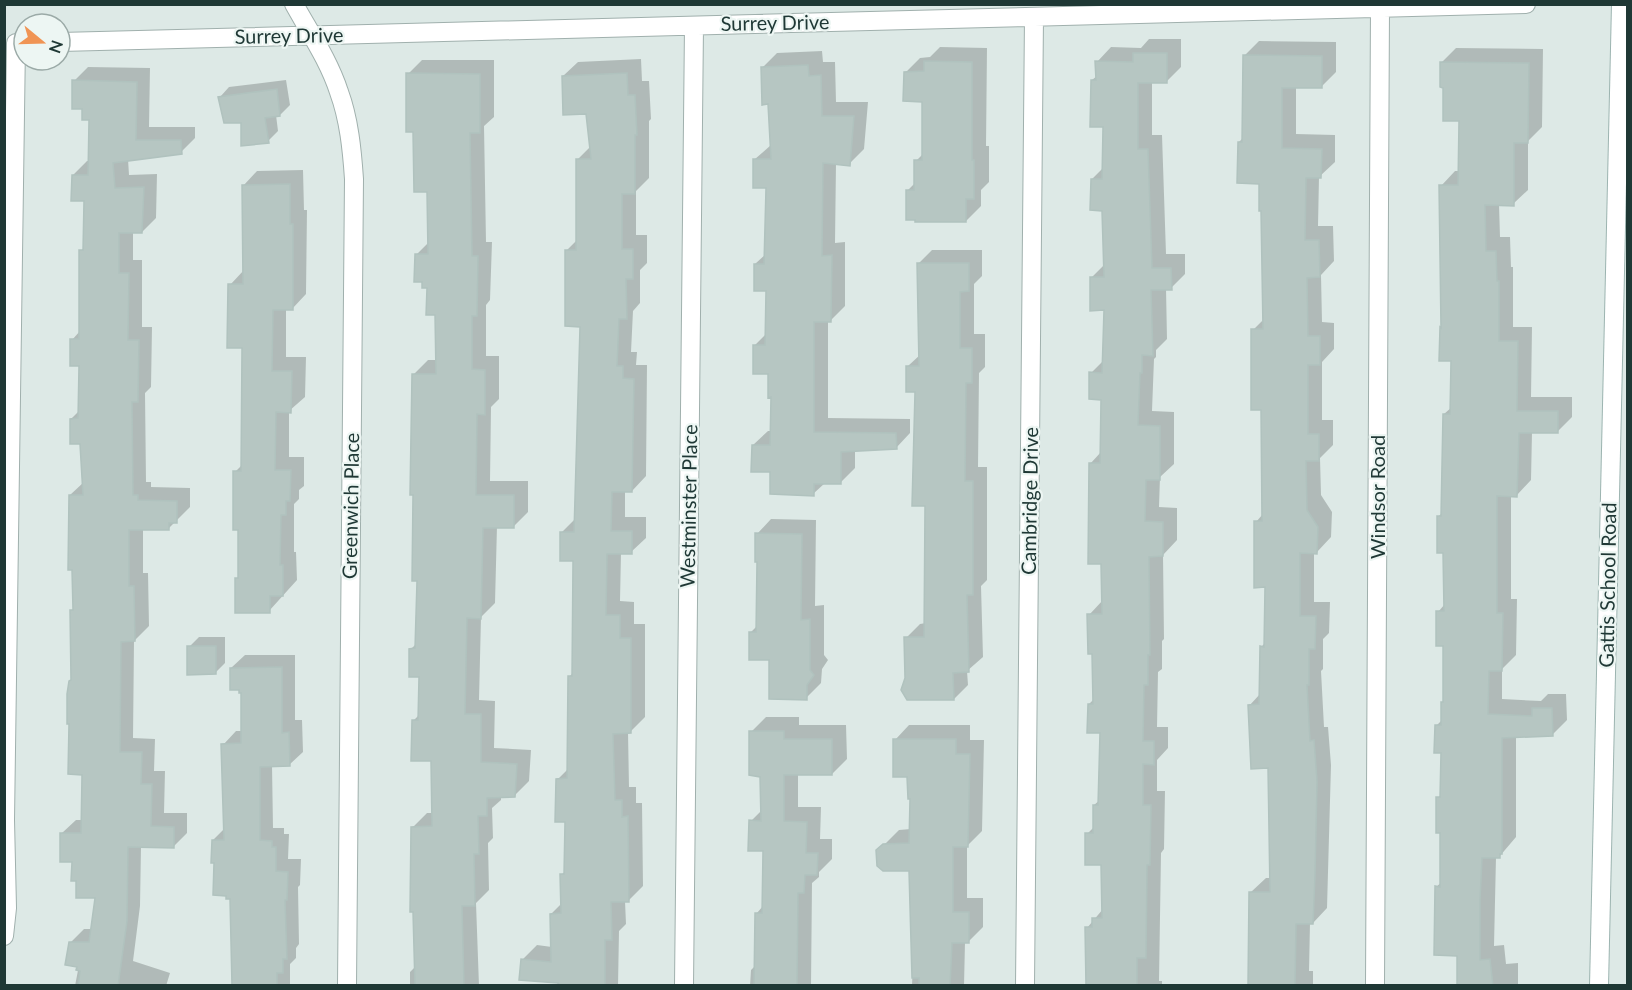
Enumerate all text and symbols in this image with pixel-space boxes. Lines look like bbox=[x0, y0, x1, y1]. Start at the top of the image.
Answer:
street label: Surrey Drive bbox=[720, 9, 830, 35]
north arrow bbox=[12, 12, 72, 72]
street label: Surrey Drive bbox=[234, 22, 344, 48]
text: N bbox=[46, 38, 68, 56]
street label: Westminster Place bbox=[675, 424, 701, 588]
street label: Cambridge Drive bbox=[1016, 427, 1042, 575]
street label: Greenwich Place bbox=[337, 433, 363, 579]
street label: Windsor Road bbox=[1365, 435, 1389, 559]
street label: Gattis School Road bbox=[1594, 502, 1620, 668]

